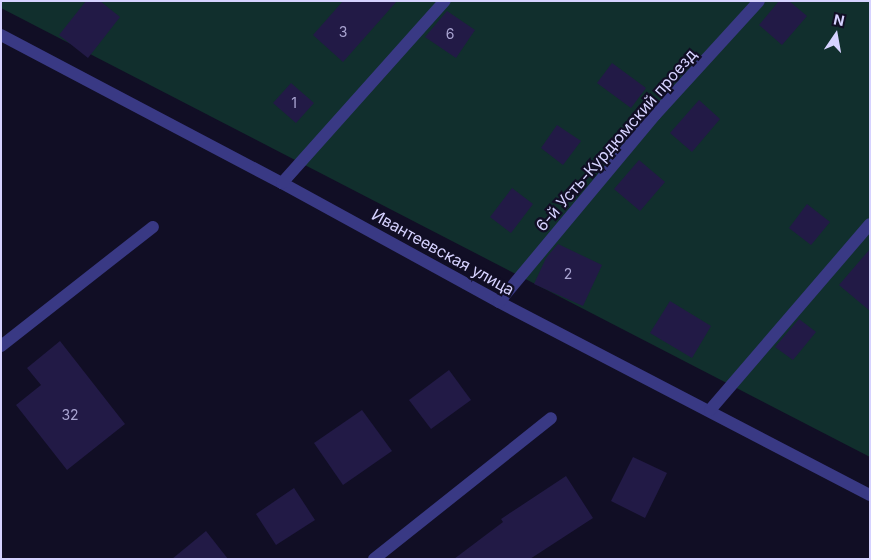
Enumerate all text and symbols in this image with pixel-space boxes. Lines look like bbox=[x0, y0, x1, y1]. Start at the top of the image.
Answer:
north arrow bbox=[811, 10, 861, 60]
text: N bbox=[832, 10, 846, 29]
house number: 3 bbox=[339, 24, 347, 40]
house number: 6 bbox=[446, 26, 454, 42]
street label: 6-й Усть-Курдюмский проезд bbox=[532, 45, 700, 235]
house number: 1 bbox=[291, 95, 297, 111]
street label: Ивантеевская улица bbox=[368, 205, 518, 299]
house number: 2 bbox=[564, 266, 572, 282]
house number: 32 bbox=[61, 407, 79, 423]

